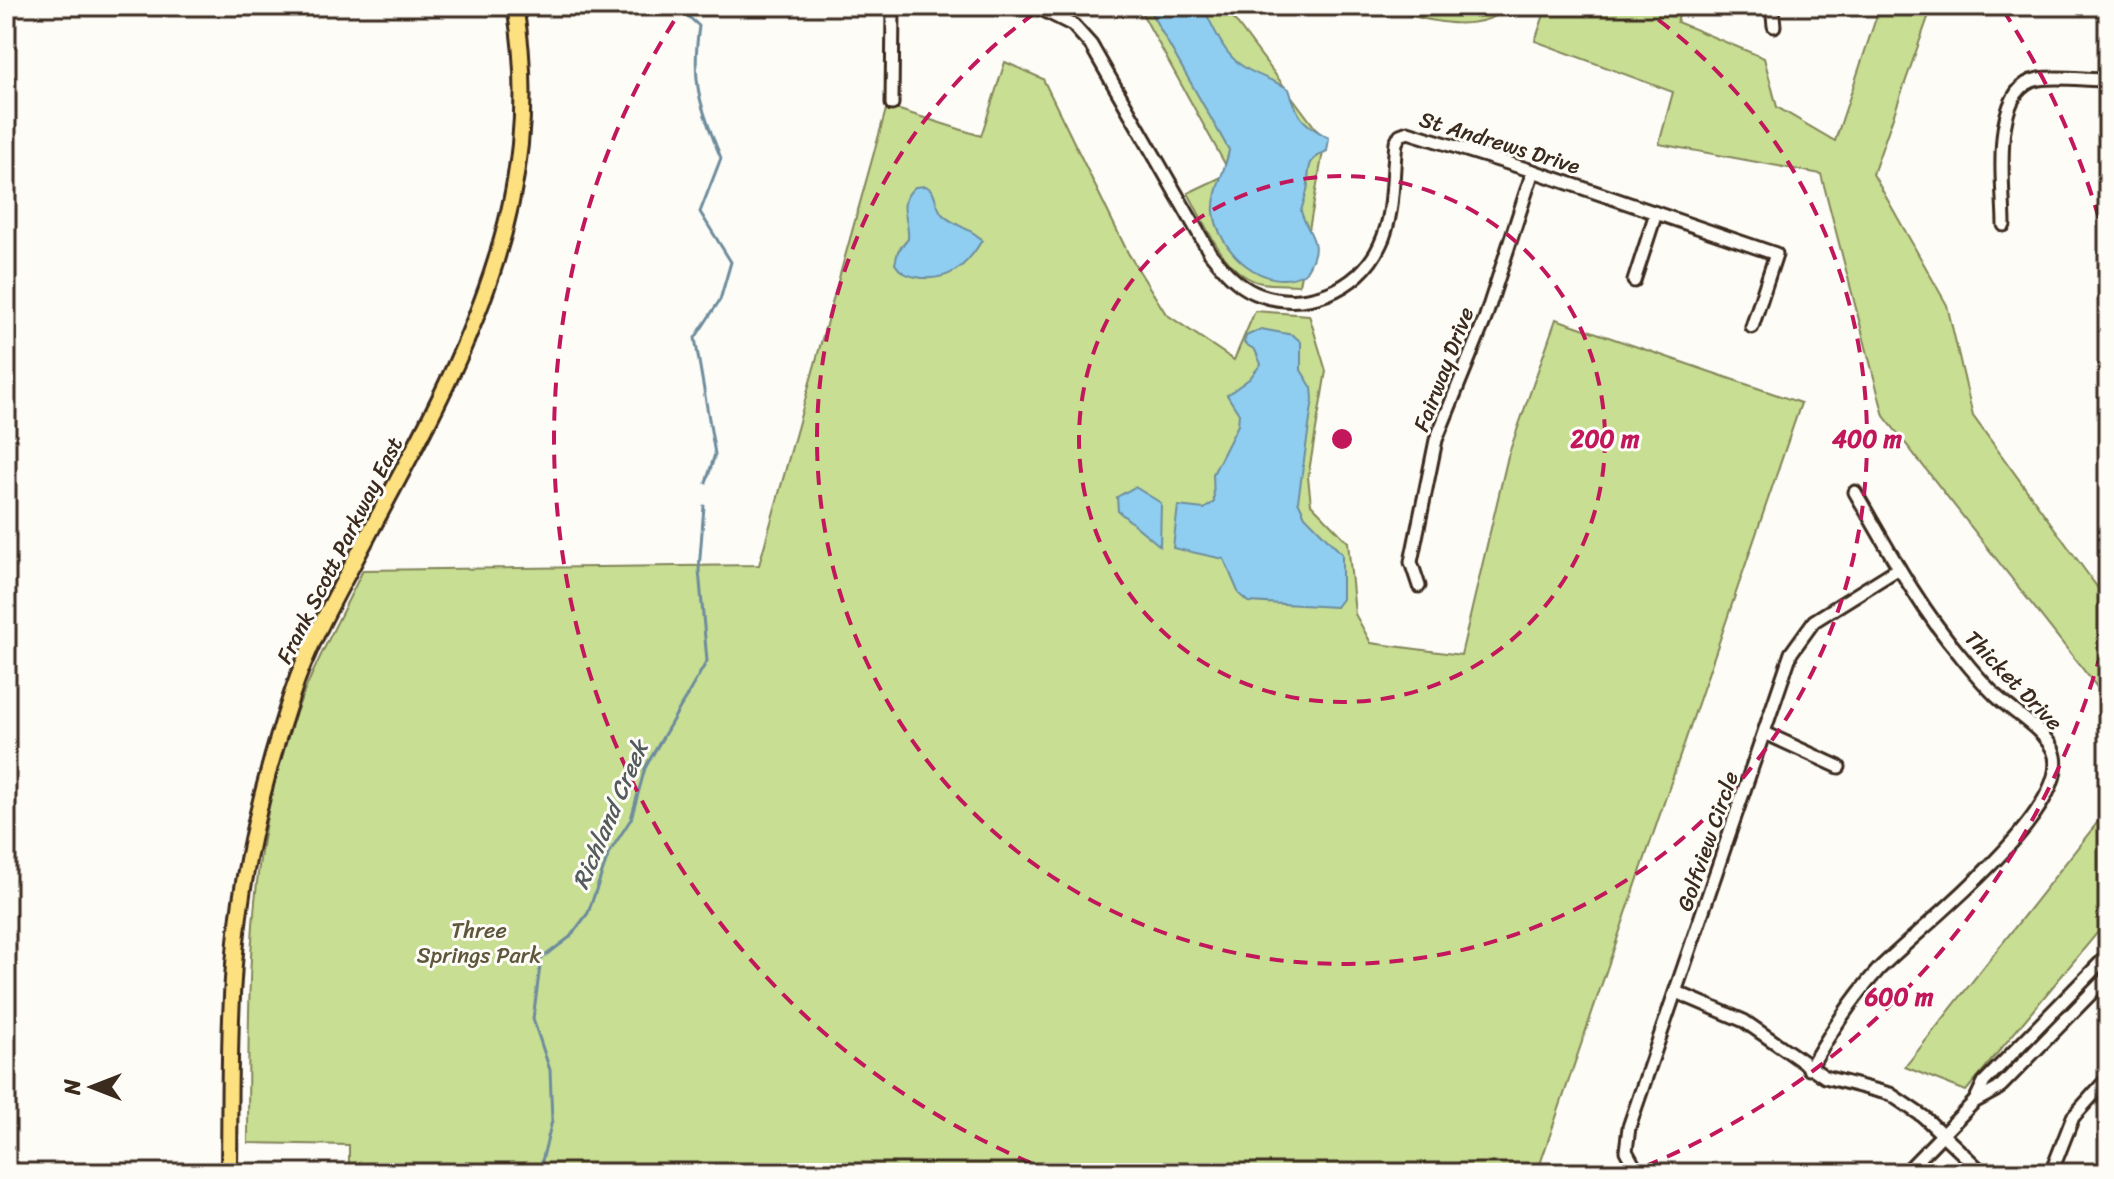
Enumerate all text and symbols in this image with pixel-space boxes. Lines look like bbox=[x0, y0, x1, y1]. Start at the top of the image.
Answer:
street label: St Andrews Drive bbox=[1415, 100, 1585, 186]
street label: Fairway Drive bbox=[1402, 301, 1485, 437]
text: 200 m bbox=[1570, 418, 1640, 460]
text: 400 m bbox=[1832, 418, 1903, 460]
centre of rings bbox=[1328, 425, 1356, 453]
street label: Frank Scott Parkway East bbox=[265, 429, 414, 671]
street label: Thicket Drive bbox=[1955, 620, 2072, 740]
water label: Richland Creek bbox=[560, 731, 661, 896]
street label: Golfview Circle bbox=[1665, 766, 1750, 916]
park label: Three Springs Park bbox=[417, 911, 542, 975]
text: 600 m bbox=[1864, 976, 1934, 1018]
north arrow bbox=[52, 1047, 132, 1127]
text: N bbox=[53, 1079, 92, 1096]

